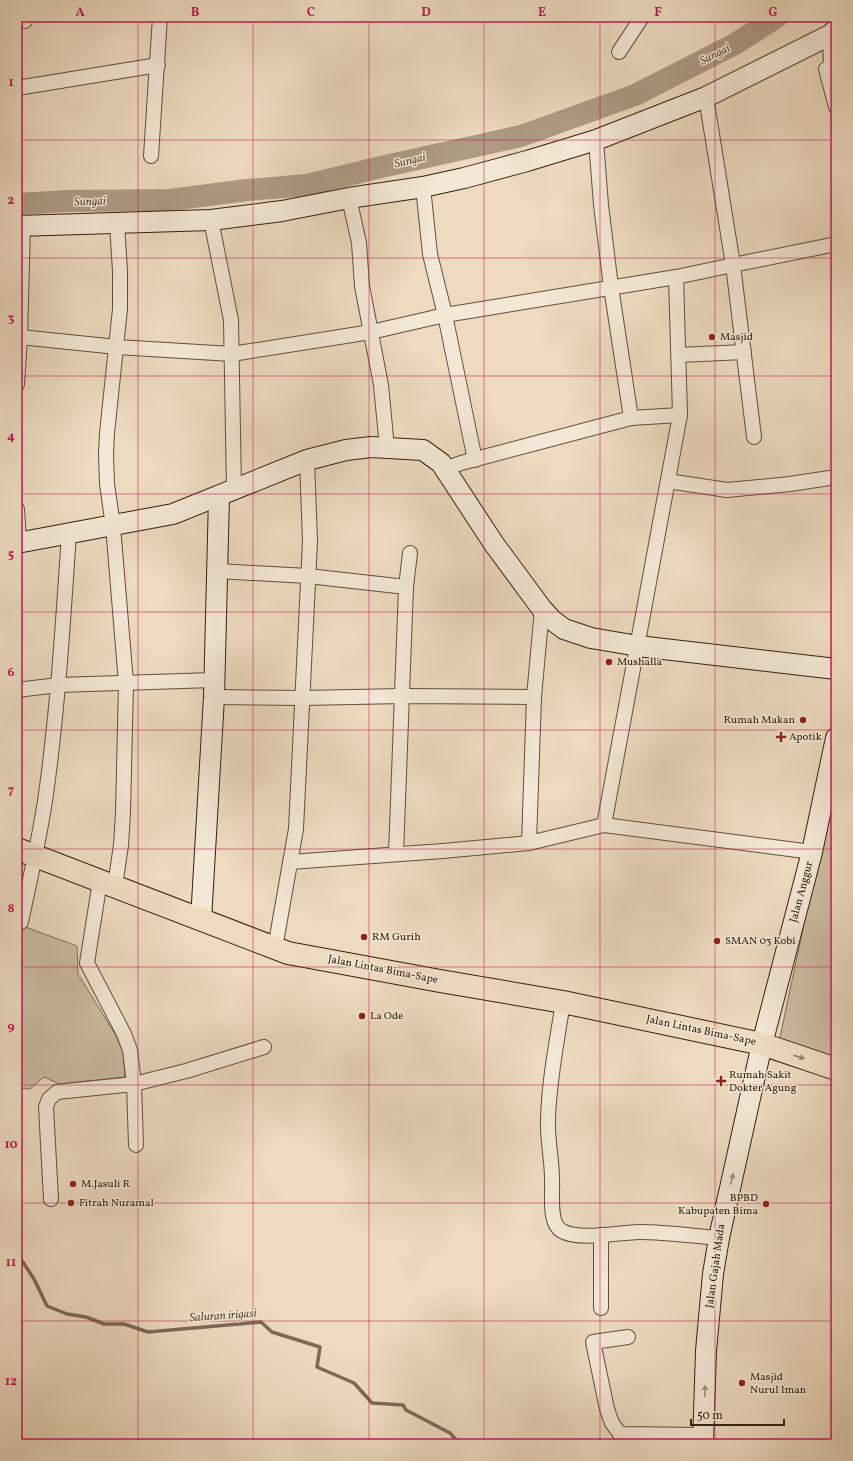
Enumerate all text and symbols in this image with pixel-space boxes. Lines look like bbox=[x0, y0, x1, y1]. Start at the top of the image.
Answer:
text: A bbox=[75, 4, 85, 22]
text: B bbox=[191, 4, 200, 22]
text: C bbox=[307, 4, 315, 22]
text: D bbox=[421, 4, 431, 22]
text: E bbox=[538, 4, 546, 22]
text: F bbox=[654, 4, 662, 22]
text: G bbox=[768, 4, 778, 22]
water label: Sungai bbox=[697, 40, 734, 69]
text: 1 bbox=[8, 74, 14, 92]
water label: Sungai bbox=[393, 149, 428, 172]
text: 2 bbox=[8, 192, 15, 210]
water label: Sungai bbox=[74, 193, 107, 211]
text: 3 bbox=[8, 310, 15, 328]
place label: Masjid bbox=[720, 330, 753, 345]
marker: Masjid bbox=[707, 332, 717, 342]
text: 4 bbox=[7, 428, 15, 446]
text: 5 bbox=[8, 546, 14, 564]
place label: Mushalla bbox=[617, 655, 663, 670]
marker: Mushalla bbox=[604, 657, 614, 667]
text: 6 bbox=[7, 664, 15, 682]
place label: Rumah Makan bbox=[724, 713, 795, 728]
marker: Rumah Makan bbox=[798, 715, 808, 725]
place label: Apotik bbox=[789, 730, 822, 745]
marker: Apotik bbox=[776, 732, 786, 742]
text: 7 bbox=[8, 782, 14, 800]
street label: Jalan Anggur bbox=[787, 859, 817, 924]
text: 8 bbox=[7, 900, 15, 918]
place label: RM Gurih bbox=[372, 930, 421, 945]
marker: RM Gurih bbox=[359, 932, 369, 942]
place label: SMAN 03 Kobi bbox=[725, 934, 796, 949]
marker: SMAN 03 Kobi bbox=[712, 936, 722, 946]
street label: Jalan Lintas Bima-Sape bbox=[327, 952, 439, 988]
place label: La Ode bbox=[370, 1009, 403, 1024]
marker: La Ode bbox=[357, 1011, 367, 1021]
street label: Jalan Lintas Bima-Sape bbox=[645, 1012, 757, 1050]
text: 9 bbox=[7, 1018, 15, 1036]
one-way arrow bbox=[794, 1054, 806, 1060]
place label: Rumah Sakit Dokter Agung bbox=[729, 1068, 797, 1096]
marker: Rumah Sakit Dokter Agung bbox=[716, 1076, 726, 1086]
text: 10 bbox=[4, 1136, 18, 1154]
one-way arrow bbox=[729, 1173, 735, 1185]
place label: M.Jasuli R bbox=[81, 1177, 131, 1192]
marker: M.Jasuli R bbox=[68, 1179, 78, 1189]
place label: BPBD Kabupaten Bima bbox=[678, 1191, 759, 1219]
place label: Fitrah Nuramal bbox=[79, 1196, 154, 1211]
marker: Fitrah Nuramal bbox=[66, 1198, 76, 1208]
marker: BPBD Kabupaten Bima bbox=[761, 1199, 771, 1209]
street label: Jalan Gajah Mada bbox=[703, 1222, 729, 1309]
text: 11 bbox=[6, 1254, 16, 1272]
water label: Saluran irigasi bbox=[189, 1306, 258, 1326]
place label: Masjid Nurul Iman bbox=[750, 1370, 807, 1398]
text: 12 bbox=[5, 1373, 17, 1391]
marker: Masjid Nurul Iman bbox=[737, 1378, 747, 1388]
one-way arrow bbox=[701, 1385, 708, 1397]
scale bar bbox=[691, 1401, 784, 1427]
text: 50 m bbox=[697, 1408, 723, 1424]

